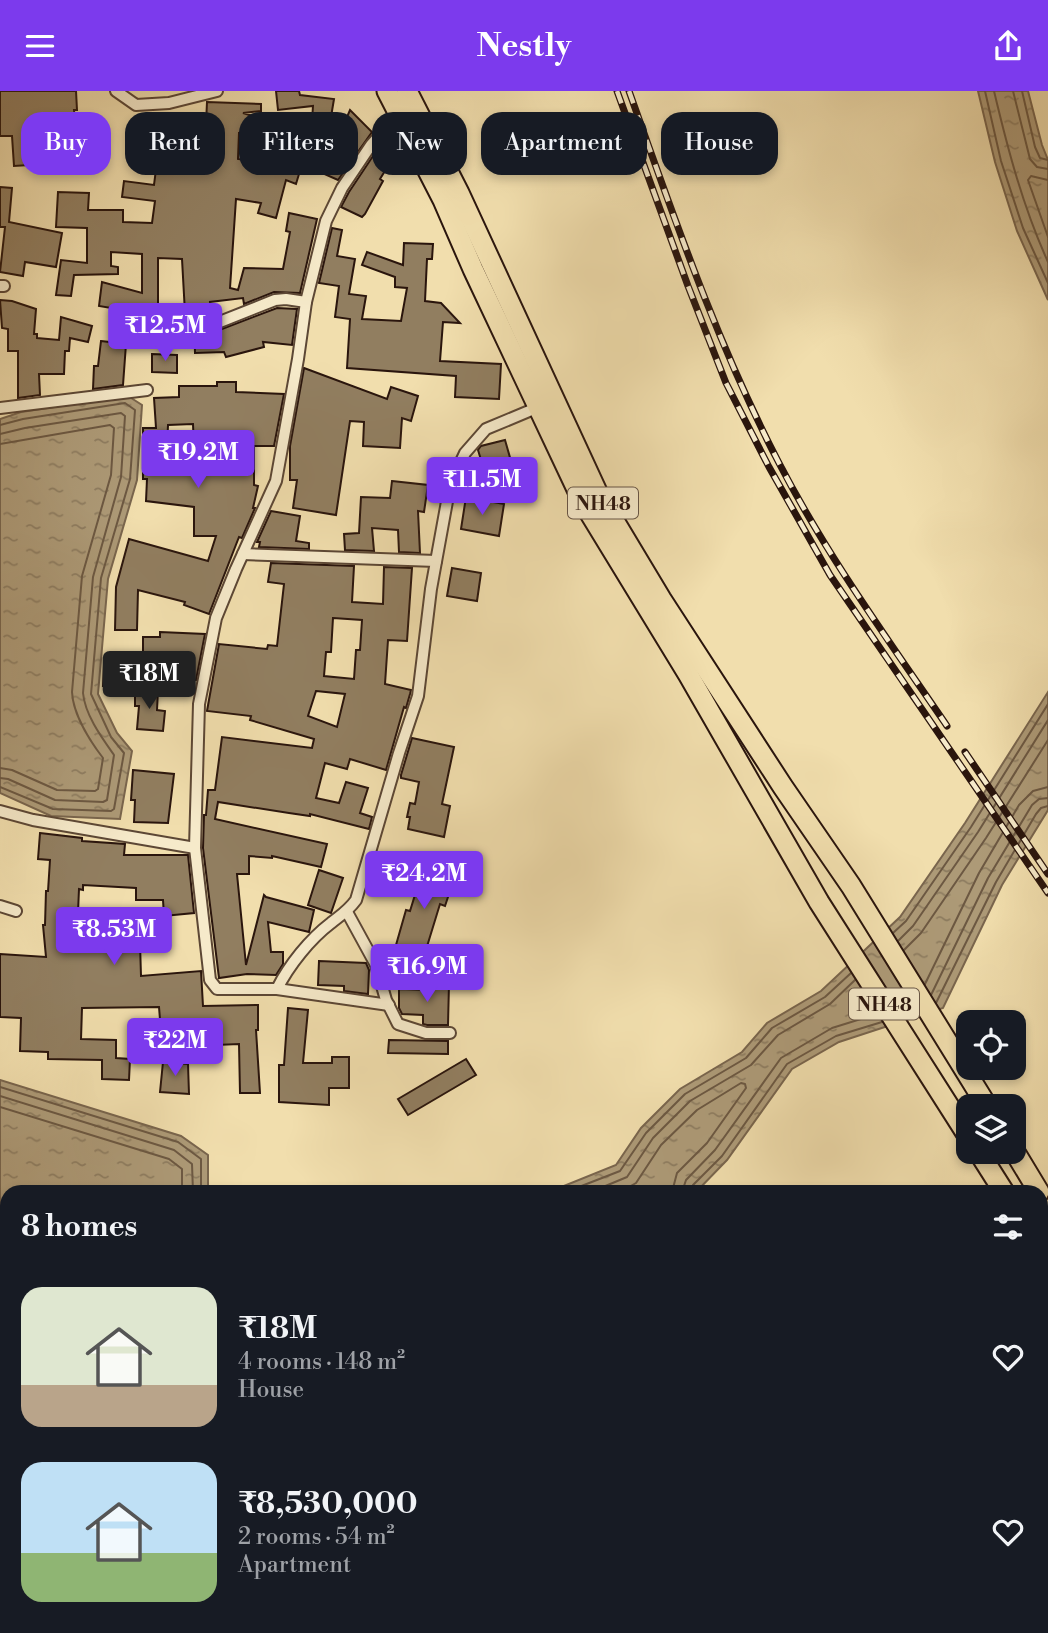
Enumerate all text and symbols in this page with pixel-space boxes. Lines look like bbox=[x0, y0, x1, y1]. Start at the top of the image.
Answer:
text: Nestly bbox=[477, 26, 571, 66]
icon: menu bbox=[21, 27, 59, 65]
icon: share bbox=[989, 27, 1027, 65]
chip: Buy bbox=[21, 112, 111, 175]
chip: Rent bbox=[125, 112, 225, 175]
chip: Filters bbox=[239, 112, 358, 175]
chip: New bbox=[372, 112, 467, 175]
chip: Apartment bbox=[481, 112, 647, 175]
chip: House bbox=[661, 112, 778, 175]
pin: ₹12.5M bbox=[108, 303, 222, 363]
text: ₹12.5M bbox=[124, 312, 206, 340]
pin: ₹19.2M bbox=[141, 431, 255, 490]
text: ₹19.2M bbox=[157, 439, 239, 467]
pin: ₹11.5M bbox=[425, 457, 539, 517]
text: ₹11.5M bbox=[443, 466, 521, 494]
road number: NH48 bbox=[568, 487, 638, 519]
pin: ₹18M bbox=[108, 651, 190, 711]
text: ₹18M bbox=[119, 660, 179, 688]
pin: ₹24.2M bbox=[367, 851, 481, 911]
text: ₹24.2M bbox=[381, 860, 467, 888]
pin: ₹8.53M bbox=[57, 907, 171, 967]
text: ₹8.53M bbox=[72, 916, 156, 944]
pin: ₹16.9M bbox=[370, 944, 484, 1004]
text: ₹16.9M bbox=[387, 953, 467, 981]
road number: NH48 bbox=[849, 988, 919, 1019]
map controls bbox=[956, 1010, 1026, 1164]
button: locate bbox=[956, 1010, 1026, 1080]
pin: ₹22M bbox=[134, 1019, 216, 1078]
text: ₹22M bbox=[143, 1027, 207, 1055]
button: layers bbox=[956, 1094, 1026, 1164]
text: 8 homes bbox=[21, 1208, 137, 1246]
icon: filters bbox=[989, 1208, 1027, 1246]
text: ₹18M bbox=[238, 1310, 317, 1348]
icon: home bbox=[77, 1315, 161, 1399]
icon: heart bbox=[989, 1338, 1027, 1376]
text: 4 rooms · 148 m² bbox=[238, 1348, 405, 1376]
text: House bbox=[238, 1376, 304, 1404]
text: ₹8,530,000 bbox=[238, 1485, 418, 1523]
icon: home bbox=[77, 1490, 161, 1574]
icon: heart bbox=[989, 1513, 1027, 1551]
text: 2 rooms · 54 m² bbox=[238, 1523, 395, 1551]
text: Apartment bbox=[238, 1551, 351, 1579]

